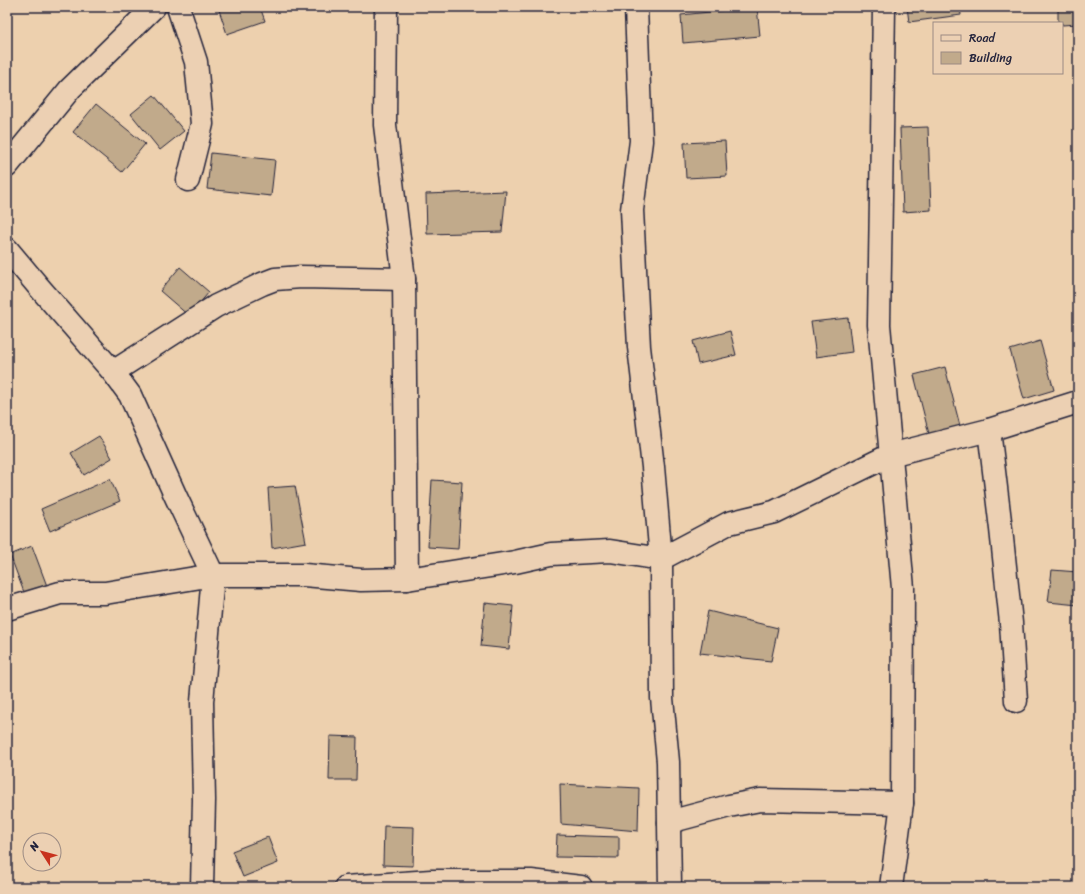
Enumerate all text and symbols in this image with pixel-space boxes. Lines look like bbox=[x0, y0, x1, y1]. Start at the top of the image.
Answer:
legend bbox=[933, 22, 1063, 74]
text: Road bbox=[969, 27, 996, 49]
text: Building bbox=[969, 47, 1012, 69]
north arrow bbox=[22, 832, 62, 872]
text: N bbox=[24, 837, 44, 856]

